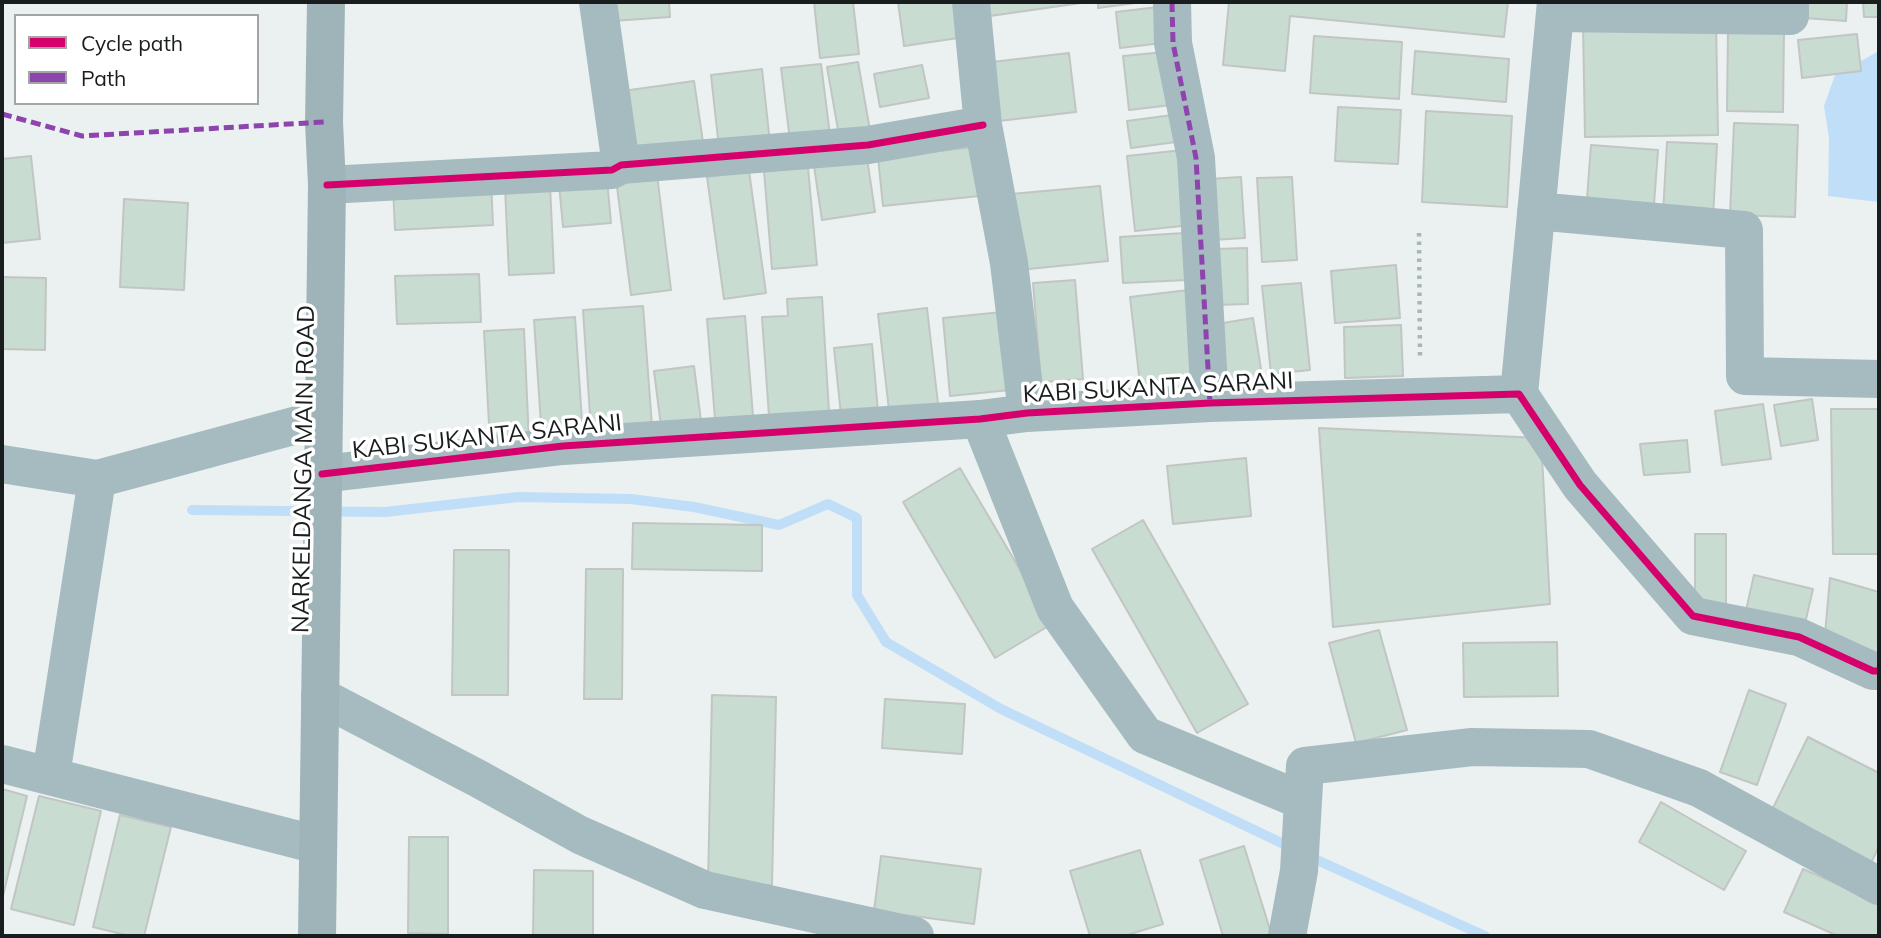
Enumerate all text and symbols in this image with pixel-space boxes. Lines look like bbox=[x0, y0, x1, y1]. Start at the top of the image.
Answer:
legend bbox=[14, 14, 259, 105]
text: Cycle path bbox=[81, 30, 183, 56]
text: Path bbox=[81, 65, 126, 91]
street label: NARKELDANGA MAIN ROAD bbox=[287, 305, 321, 633]
street label: KABI SUKANTA SARANI bbox=[1022, 367, 1294, 409]
street label: KABI SUKANTA SARANI bbox=[351, 409, 623, 465]

